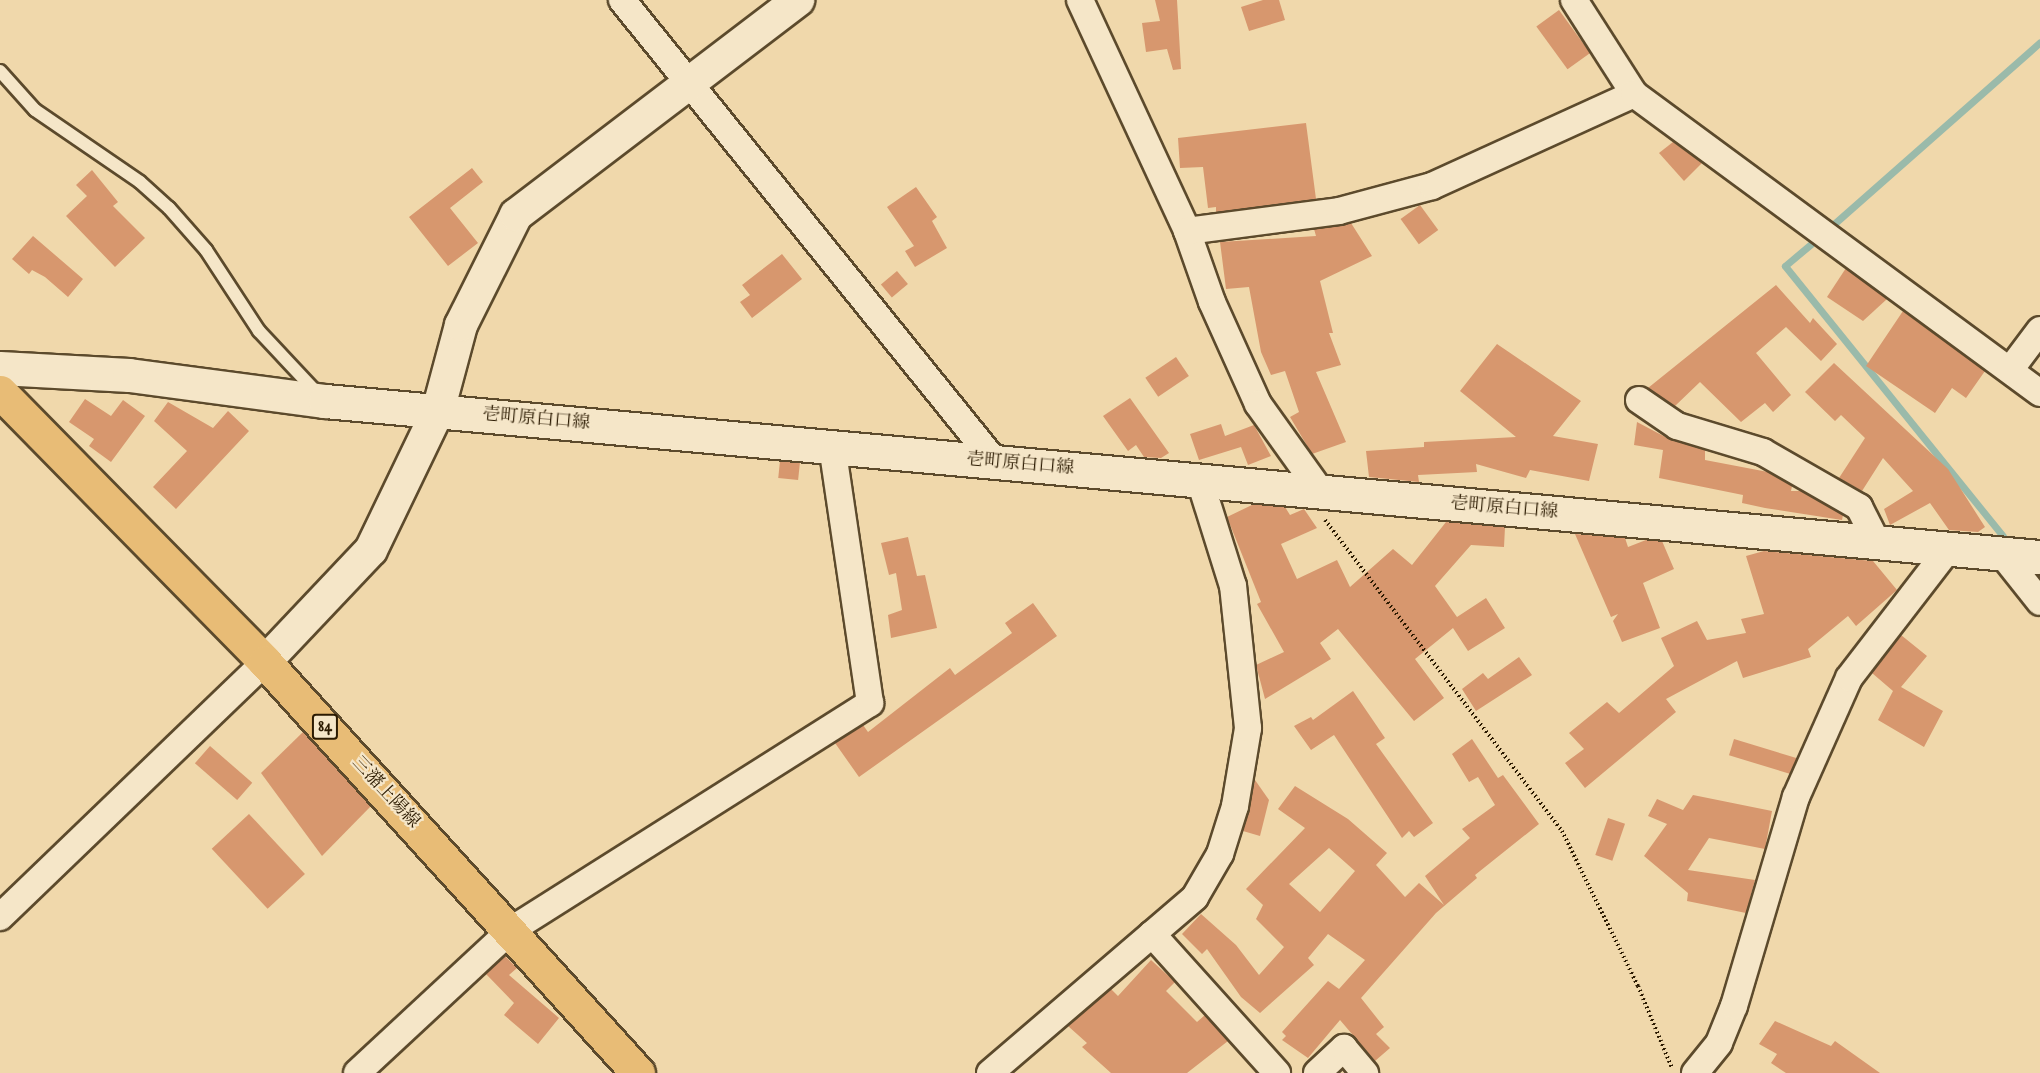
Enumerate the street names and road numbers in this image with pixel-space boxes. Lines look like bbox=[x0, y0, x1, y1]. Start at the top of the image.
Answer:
street label: 壱町原白口線 bbox=[481, 405, 591, 435]
street label: 壱町原白口線 bbox=[965, 450, 1075, 480]
street label: 壱町原白口線 bbox=[1449, 494, 1559, 524]
road number: 84 bbox=[312, 714, 338, 740]
street label: 三潴上陽線 bbox=[346, 753, 424, 833]

